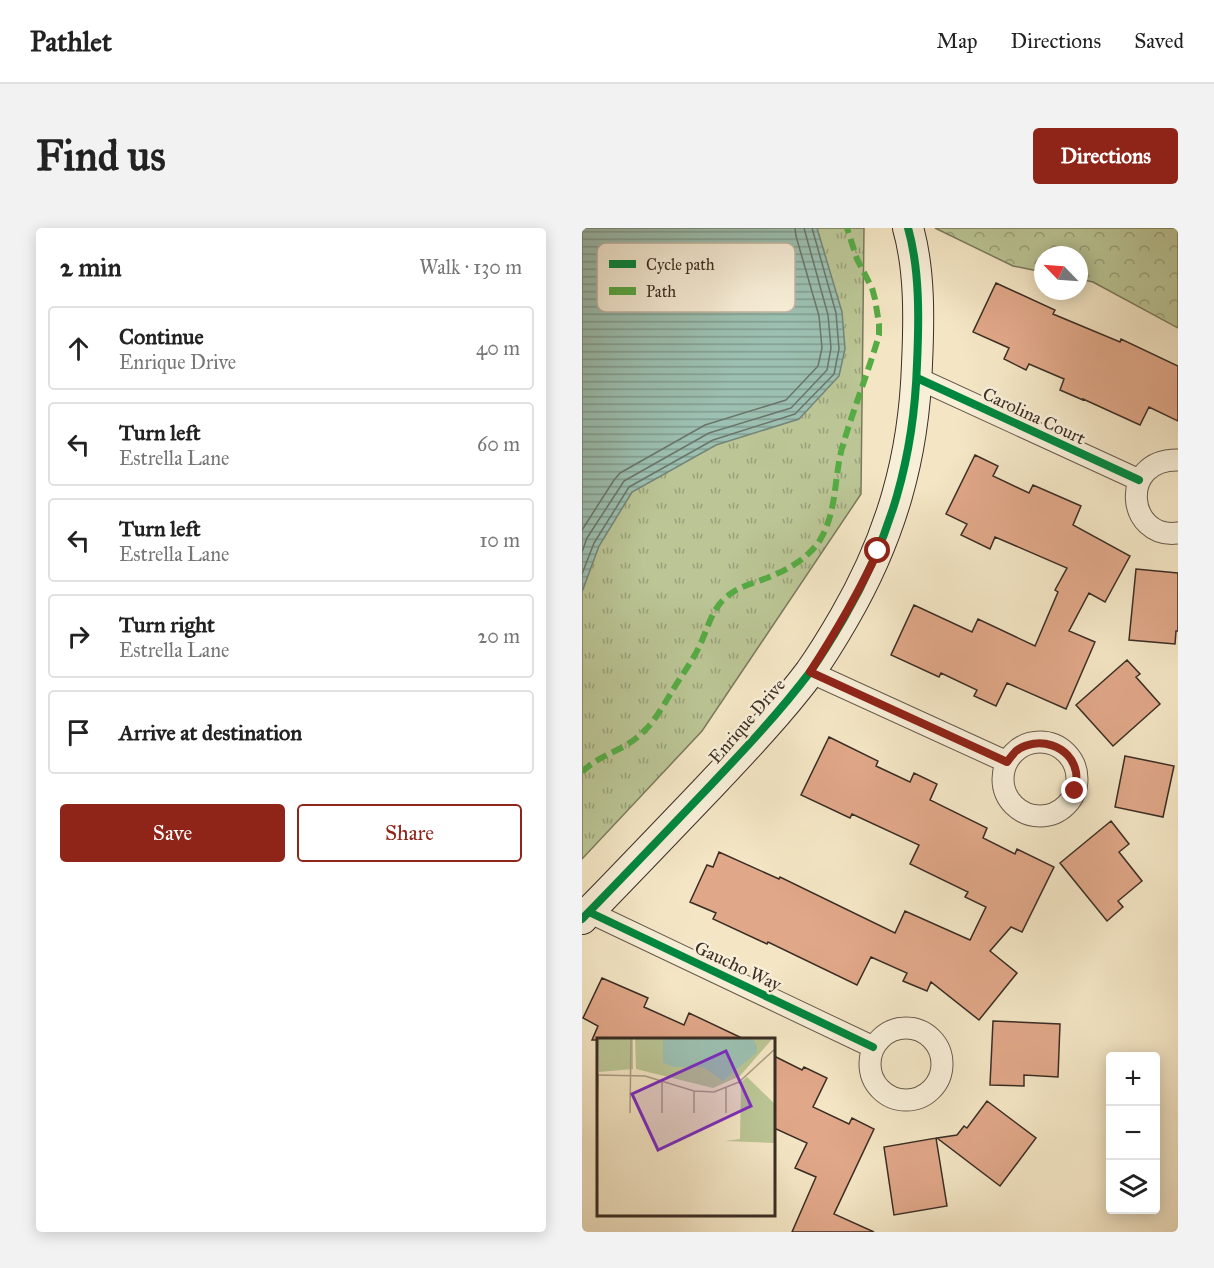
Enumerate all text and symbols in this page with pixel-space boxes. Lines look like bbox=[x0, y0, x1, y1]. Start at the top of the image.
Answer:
text: Pathlet bbox=[30, 24, 112, 59]
text: Map bbox=[937, 28, 978, 54]
text: Directions bbox=[1011, 28, 1101, 54]
text: Saved bbox=[1134, 28, 1184, 54]
button: Directions bbox=[1033, 128, 1178, 184]
text: Find us bbox=[36, 130, 166, 182]
legend bbox=[597, 243, 795, 312]
north arrow bbox=[1034, 246, 1088, 300]
text: 2 min bbox=[60, 251, 121, 283]
text: Walk · 130 m bbox=[419, 255, 522, 279]
text: Cycle path bbox=[646, 255, 715, 274]
text: Path bbox=[646, 282, 676, 301]
text: Continue bbox=[119, 323, 204, 350]
icon: ahead bbox=[62, 332, 95, 365]
text: 40 m bbox=[476, 336, 520, 360]
text: Enrique Drive bbox=[119, 350, 236, 374]
street label: Carolina Court bbox=[979, 383, 1089, 450]
text: Turn left bbox=[119, 419, 201, 446]
icon: left bbox=[62, 428, 95, 461]
text: 60 m bbox=[477, 432, 520, 456]
text: Estrella Lane bbox=[119, 446, 229, 470]
text: Turn left bbox=[119, 515, 201, 542]
icon: left bbox=[62, 524, 95, 557]
text: 10 m bbox=[479, 528, 520, 552]
route start bbox=[864, 537, 890, 563]
text: Estrella Lane bbox=[119, 542, 229, 566]
text: Turn right bbox=[119, 611, 215, 638]
icon: right bbox=[62, 620, 95, 653]
text: 20 m bbox=[477, 624, 520, 648]
text: Estrella Lane bbox=[119, 638, 229, 662]
street label: Enrique Drive bbox=[704, 674, 791, 769]
icon: arrive bbox=[62, 716, 95, 749]
text: Arrive at destination bbox=[119, 719, 302, 746]
route end bbox=[1061, 777, 1087, 803]
button: Save bbox=[60, 804, 285, 862]
button: Share bbox=[297, 804, 522, 862]
street label: Gaucho Way bbox=[691, 936, 785, 996]
inset map bbox=[597, 1038, 776, 1217]
map controls bbox=[1106, 1052, 1160, 1214]
button: + bbox=[1106, 1052, 1160, 1106]
button: − bbox=[1106, 1106, 1160, 1160]
button: layers bbox=[1106, 1160, 1160, 1214]

